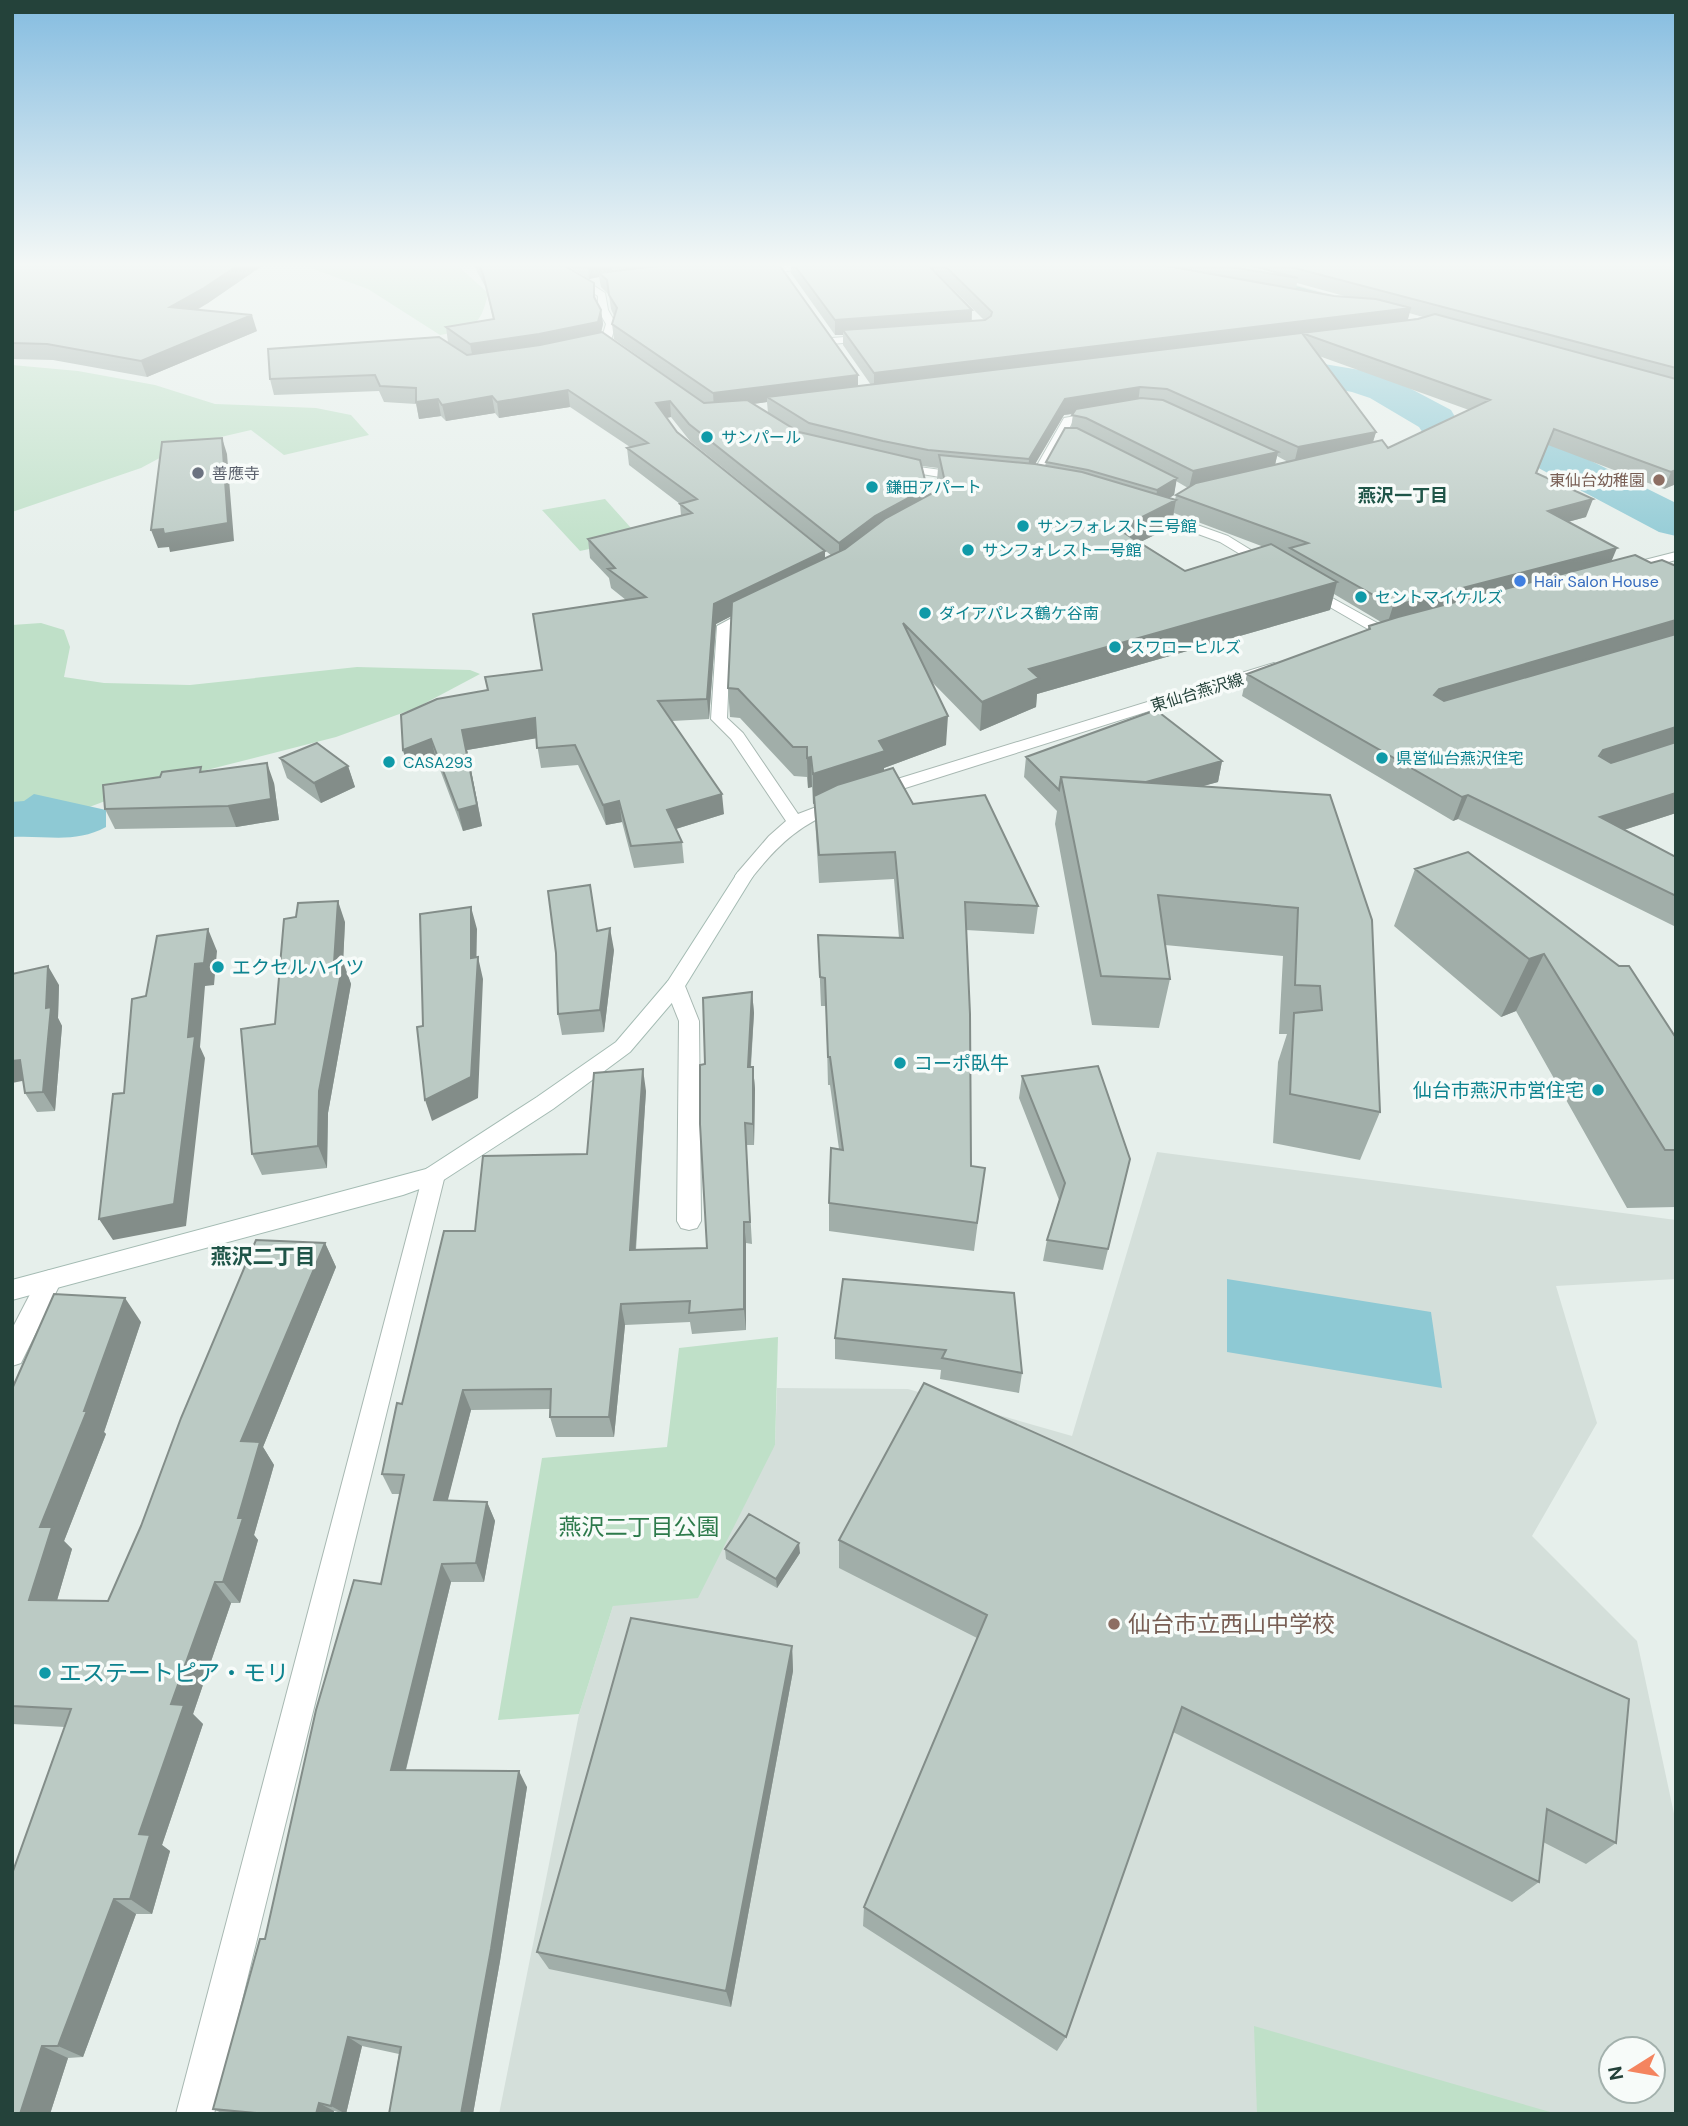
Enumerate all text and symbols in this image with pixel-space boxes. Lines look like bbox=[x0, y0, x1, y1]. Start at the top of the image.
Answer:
place label: サンパール bbox=[721, 427, 801, 448]
marker: サンパール bbox=[699, 429, 715, 445]
place label: 善應寺 bbox=[212, 463, 260, 484]
marker: 善應寺 bbox=[190, 465, 206, 481]
place label: 東仙台幼稚園 bbox=[1549, 470, 1645, 491]
marker: 東仙台幼稚園 bbox=[1651, 472, 1667, 488]
place label: 鎌田アパート bbox=[886, 477, 982, 498]
marker: 鎌田アパート bbox=[864, 479, 880, 495]
district label: 燕沢一丁目 bbox=[1358, 484, 1448, 508]
place label: サンフォレスト二号館 bbox=[1037, 516, 1197, 537]
marker: サンフォレスト二号館 bbox=[1015, 518, 1031, 534]
place label: サンフォレスト一号館 bbox=[982, 540, 1142, 561]
marker: サンフォレスト一号館 bbox=[960, 542, 976, 558]
place label: Hair Salon House bbox=[1534, 571, 1659, 592]
marker: Hair Salon House bbox=[1512, 573, 1528, 589]
place label: セントマイケルズ bbox=[1375, 587, 1503, 608]
marker: セントマイケルズ bbox=[1353, 589, 1369, 605]
place label: ダイアパレス鶴ケ谷南 bbox=[939, 603, 1099, 624]
marker: ダイアパレス鶴ケ谷南 bbox=[917, 605, 933, 621]
place label: スワローヒルズ bbox=[1129, 637, 1241, 658]
marker: スワローヒルズ bbox=[1107, 639, 1123, 655]
street label: 東仙台燕沢線 bbox=[1148, 668, 1246, 717]
place label: 県営仙台燕沢住宅 bbox=[1396, 748, 1524, 769]
marker: 県営仙台燕沢住宅 bbox=[1374, 750, 1390, 766]
place label: CASA293 bbox=[403, 752, 473, 773]
marker: CASA293 bbox=[381, 754, 397, 770]
place label: エクセルハイツ bbox=[232, 955, 365, 980]
marker: エクセルハイツ bbox=[210, 959, 226, 975]
place label: コーポ臥牛 bbox=[914, 1051, 1009, 1076]
marker: コーポ臥牛 bbox=[892, 1055, 908, 1071]
place label: 仙台市燕沢市営住宅 bbox=[1413, 1078, 1584, 1103]
marker: 仙台市燕沢市営住宅 bbox=[1590, 1082, 1606, 1098]
district label: 燕沢二丁目 bbox=[211, 1243, 316, 1271]
park label: 燕沢二丁目公園 bbox=[559, 1512, 720, 1542]
place label: 仙台市立西山中学校 bbox=[1128, 1609, 1335, 1639]
marker: 仙台市立西山中学校 bbox=[1106, 1616, 1122, 1632]
place label: エステートピア・モリ bbox=[59, 1658, 289, 1688]
marker: エステートピア・モリ bbox=[37, 1665, 53, 1681]
north arrow bbox=[1597, 2035, 1667, 2105]
text: N bbox=[1602, 2064, 1629, 2082]

